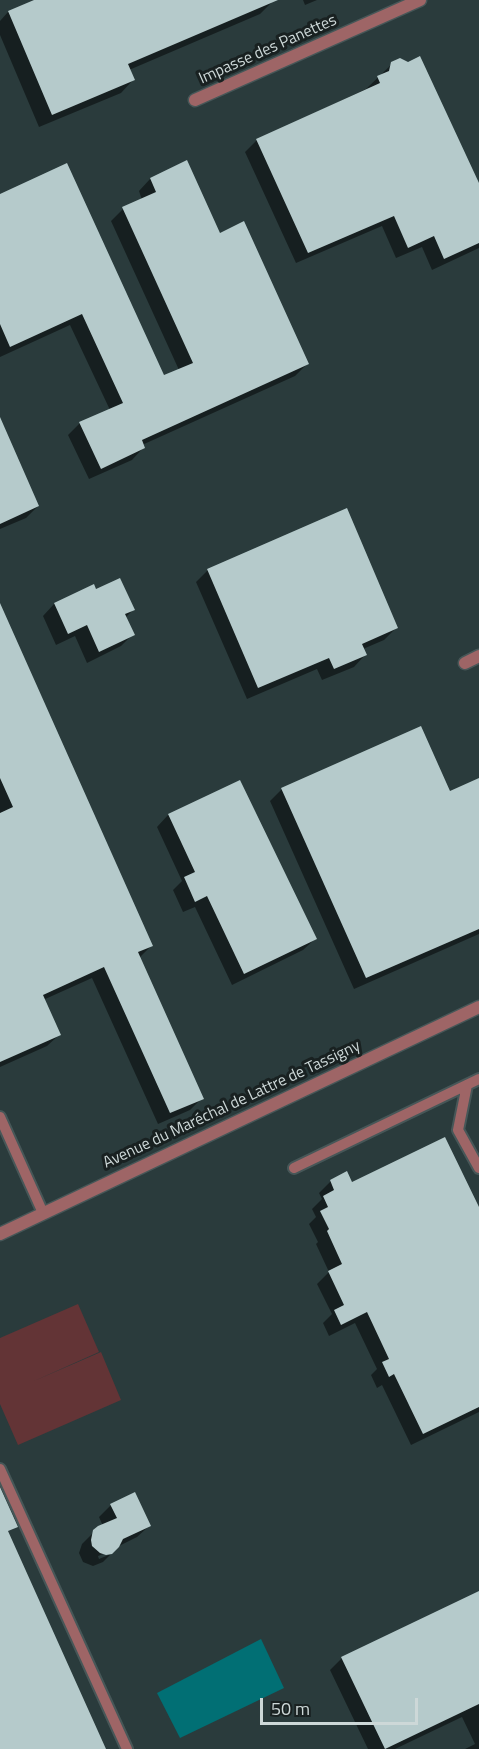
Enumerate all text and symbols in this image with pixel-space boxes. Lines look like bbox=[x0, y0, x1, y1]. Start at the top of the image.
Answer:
street label: Impasse des Panettes bbox=[196, 11, 340, 89]
street label: Avenue du Maréchal de Lattre de Tassigny bbox=[100, 1037, 364, 1173]
scale bar bbox=[263, 1686, 420, 1724]
text: 50 m bbox=[271, 1695, 310, 1722]

